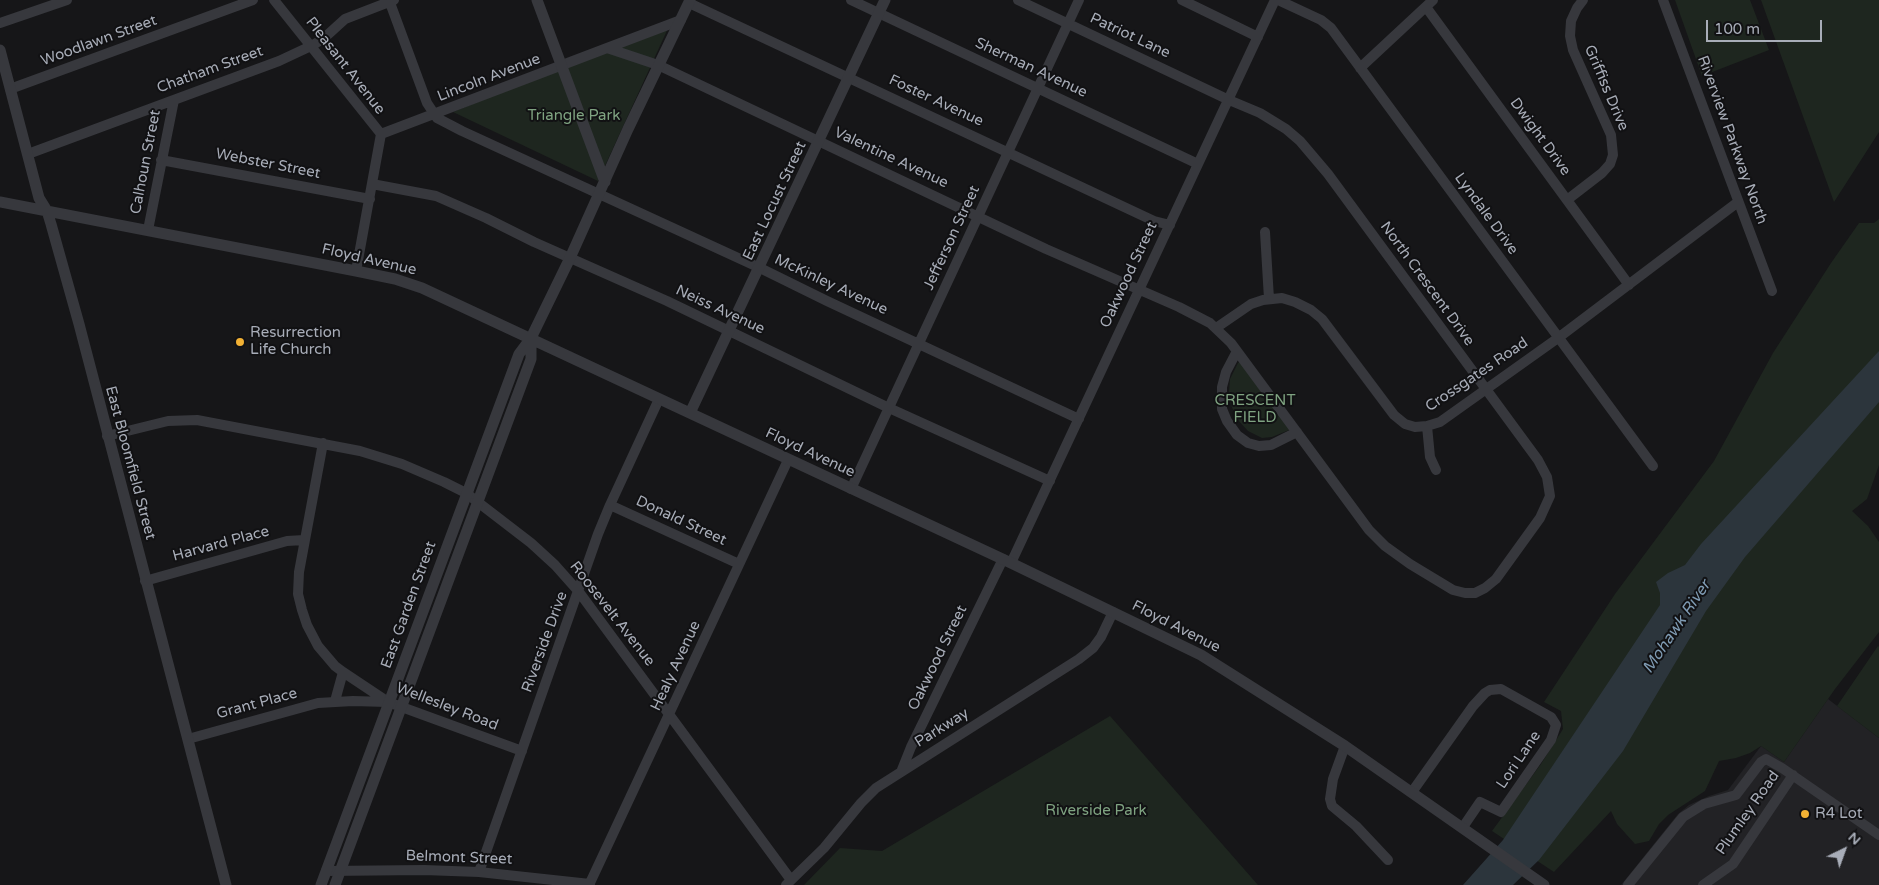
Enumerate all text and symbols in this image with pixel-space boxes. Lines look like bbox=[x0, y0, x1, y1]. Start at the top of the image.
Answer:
street label: Patriot Lane bbox=[1087, 10, 1173, 62]
scale bar bbox=[1709, 10, 1825, 42]
street label: Woodlawn Street bbox=[39, 12, 159, 70]
street label: Pleasant Avenue bbox=[301, 14, 389, 118]
text: 100 m bbox=[1714, 20, 1760, 38]
street label: Sherman Avenue bbox=[972, 34, 1090, 102]
street label: Chatham Street bbox=[154, 42, 266, 98]
street label: Griffiss Drive bbox=[1580, 42, 1632, 134]
street label: Lincoln Avenue bbox=[435, 50, 543, 106]
street label: Riverview Parkway North bbox=[1693, 53, 1771, 227]
street label: Foster Avenue bbox=[886, 71, 986, 131]
street label: Dwight Drive bbox=[1506, 95, 1574, 179]
park label: Triangle Park bbox=[528, 107, 620, 125]
street label: Calhoun Street bbox=[127, 108, 165, 216]
street label: Valentine Avenue bbox=[831, 124, 951, 192]
street label: East Locust Street bbox=[740, 139, 810, 263]
street label: Webster Street bbox=[214, 145, 322, 183]
street label: Lyndale Drive bbox=[1450, 170, 1522, 258]
street label: Jefferson Street bbox=[920, 183, 984, 293]
street label: North Crescent Drive bbox=[1376, 218, 1478, 350]
street label: Oakwood Street bbox=[1097, 219, 1161, 331]
street label: Floyd Avenue bbox=[320, 240, 418, 280]
street label: McKinley Avenue bbox=[771, 251, 891, 319]
street label: Neiss Avenue bbox=[673, 282, 767, 338]
place label: Resurrection Life Church bbox=[250, 324, 341, 359]
street label: Crossgates Road bbox=[1422, 334, 1532, 416]
marker: Resurrection Life Church bbox=[234, 336, 246, 348]
street label: East Bloomfield Street bbox=[101, 384, 159, 542]
park label: CRESCENT FIELD bbox=[1214, 392, 1296, 427]
street label: Floyd Avenue bbox=[762, 424, 858, 482]
street label: Donald Street bbox=[633, 492, 729, 550]
street label: Harvard Place bbox=[171, 522, 271, 566]
street label: East Garden Street bbox=[378, 539, 440, 671]
street label: Roosevelt Avenue bbox=[566, 558, 658, 670]
water label: Mohawk River bbox=[1639, 577, 1715, 677]
street label: Riverside Drive bbox=[518, 589, 572, 695]
street label: Floyd Avenue bbox=[1129, 597, 1223, 657]
street label: Oakwood Street bbox=[905, 602, 971, 714]
street label: Healy Avenue bbox=[647, 618, 705, 714]
street label: Wellesley Road bbox=[393, 679, 501, 735]
street label: Grant Place bbox=[215, 685, 299, 723]
street label: Parkway bbox=[912, 704, 972, 752]
street label: Lori Lane bbox=[1493, 728, 1545, 792]
street label: Plumley Road bbox=[1712, 768, 1784, 858]
park label: Riverside Park bbox=[1045, 802, 1147, 820]
place label: R4 Lot bbox=[1815, 805, 1862, 823]
marker: R4 Lot bbox=[1799, 808, 1811, 820]
north arrow bbox=[1819, 825, 1869, 875]
text: N bbox=[1845, 828, 1864, 849]
street label: Belmont Street bbox=[405, 847, 513, 869]

